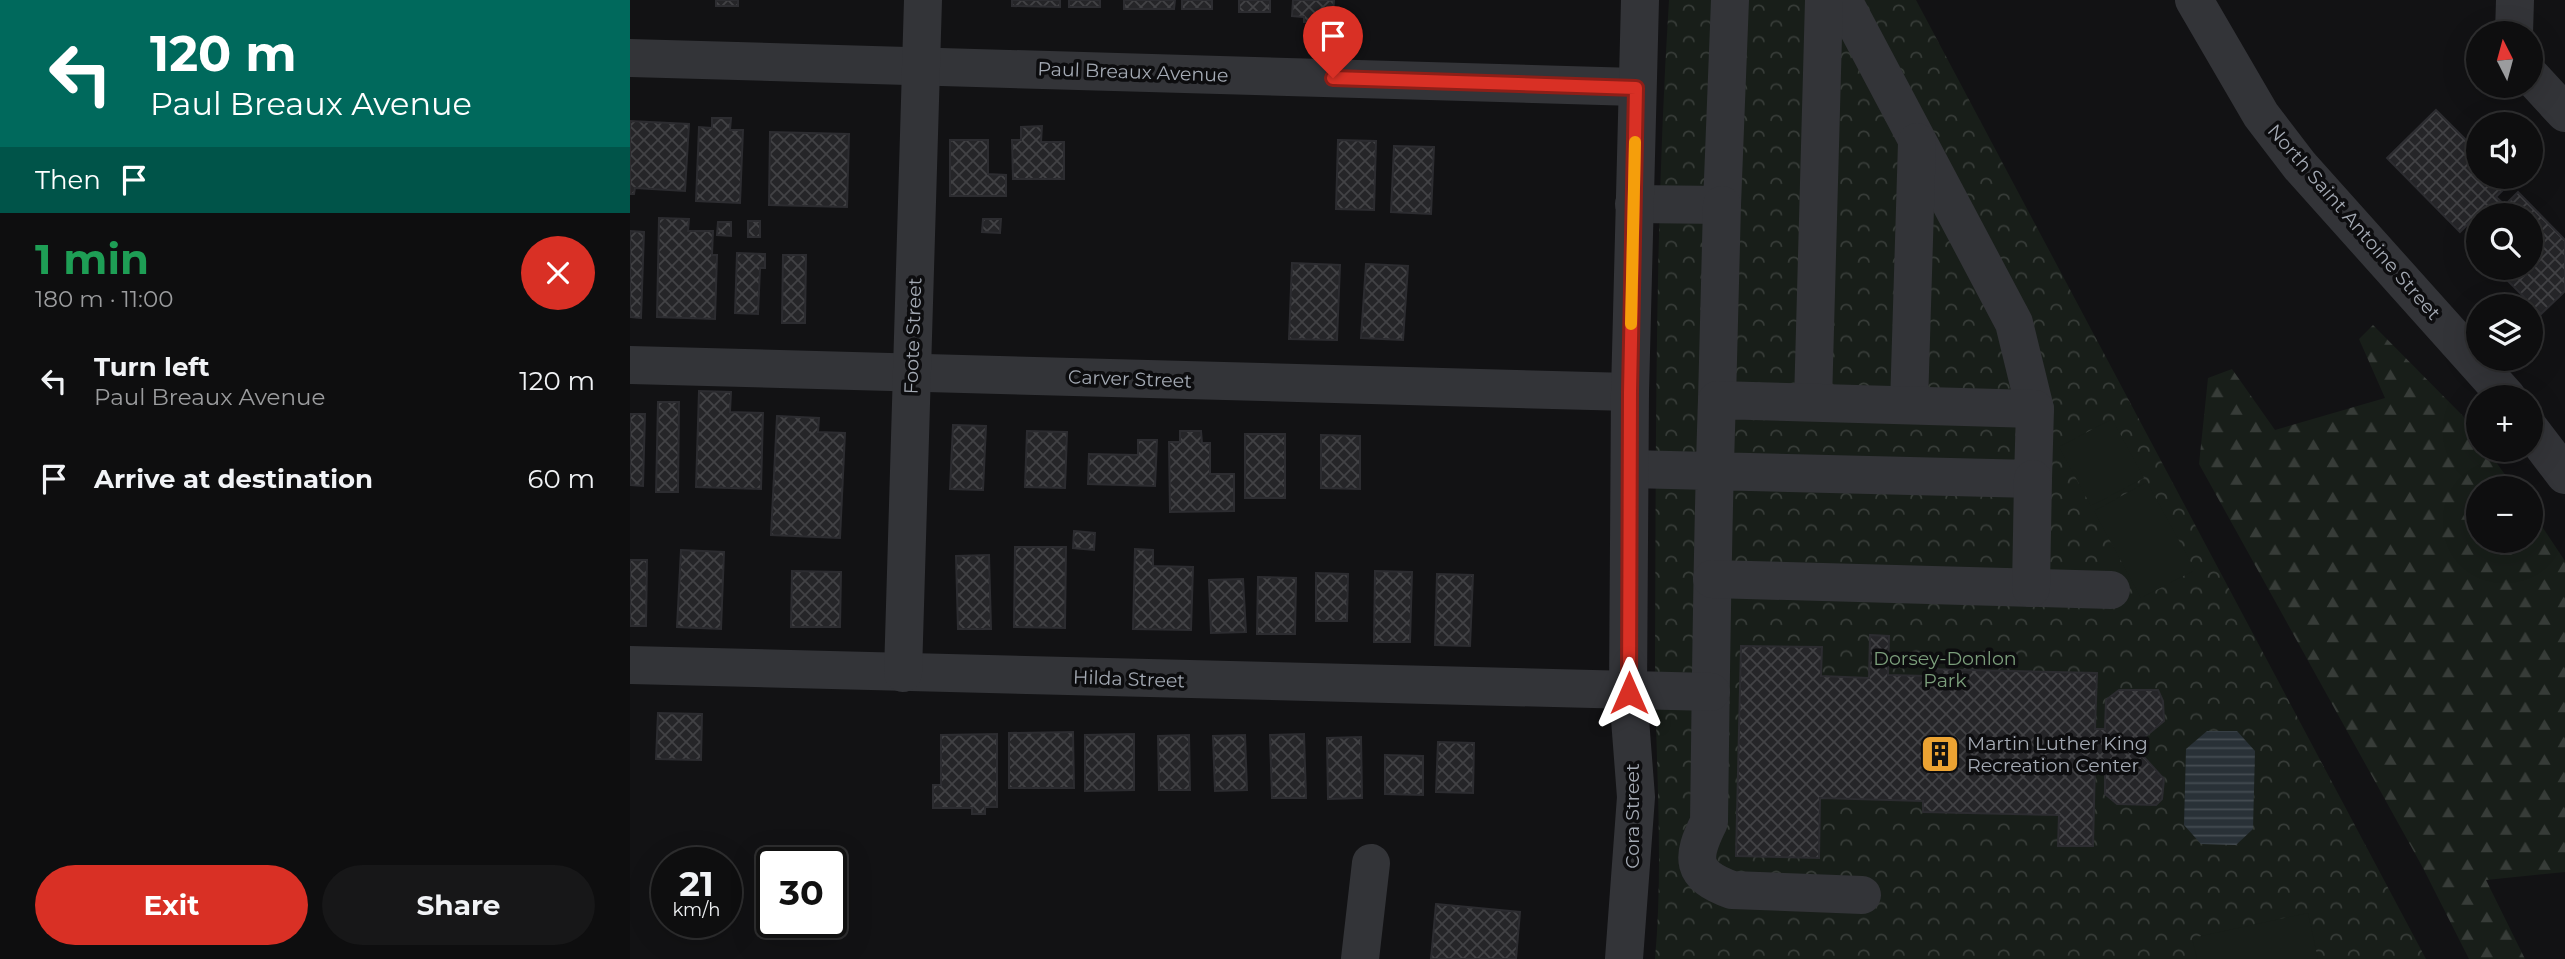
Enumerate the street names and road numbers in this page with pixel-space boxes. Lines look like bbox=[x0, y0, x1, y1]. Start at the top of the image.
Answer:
street label: Paul Breaux Avenue bbox=[1037, 57, 1229, 87]
street label: North Saint Antoine Street bbox=[2263, 119, 2446, 325]
street label: Foote Street bbox=[899, 277, 927, 395]
street label: Carver Street bbox=[1068, 365, 1193, 393]
street label: Hilda Street bbox=[1073, 666, 1186, 692]
street label: Cora Street bbox=[1621, 763, 1644, 869]

